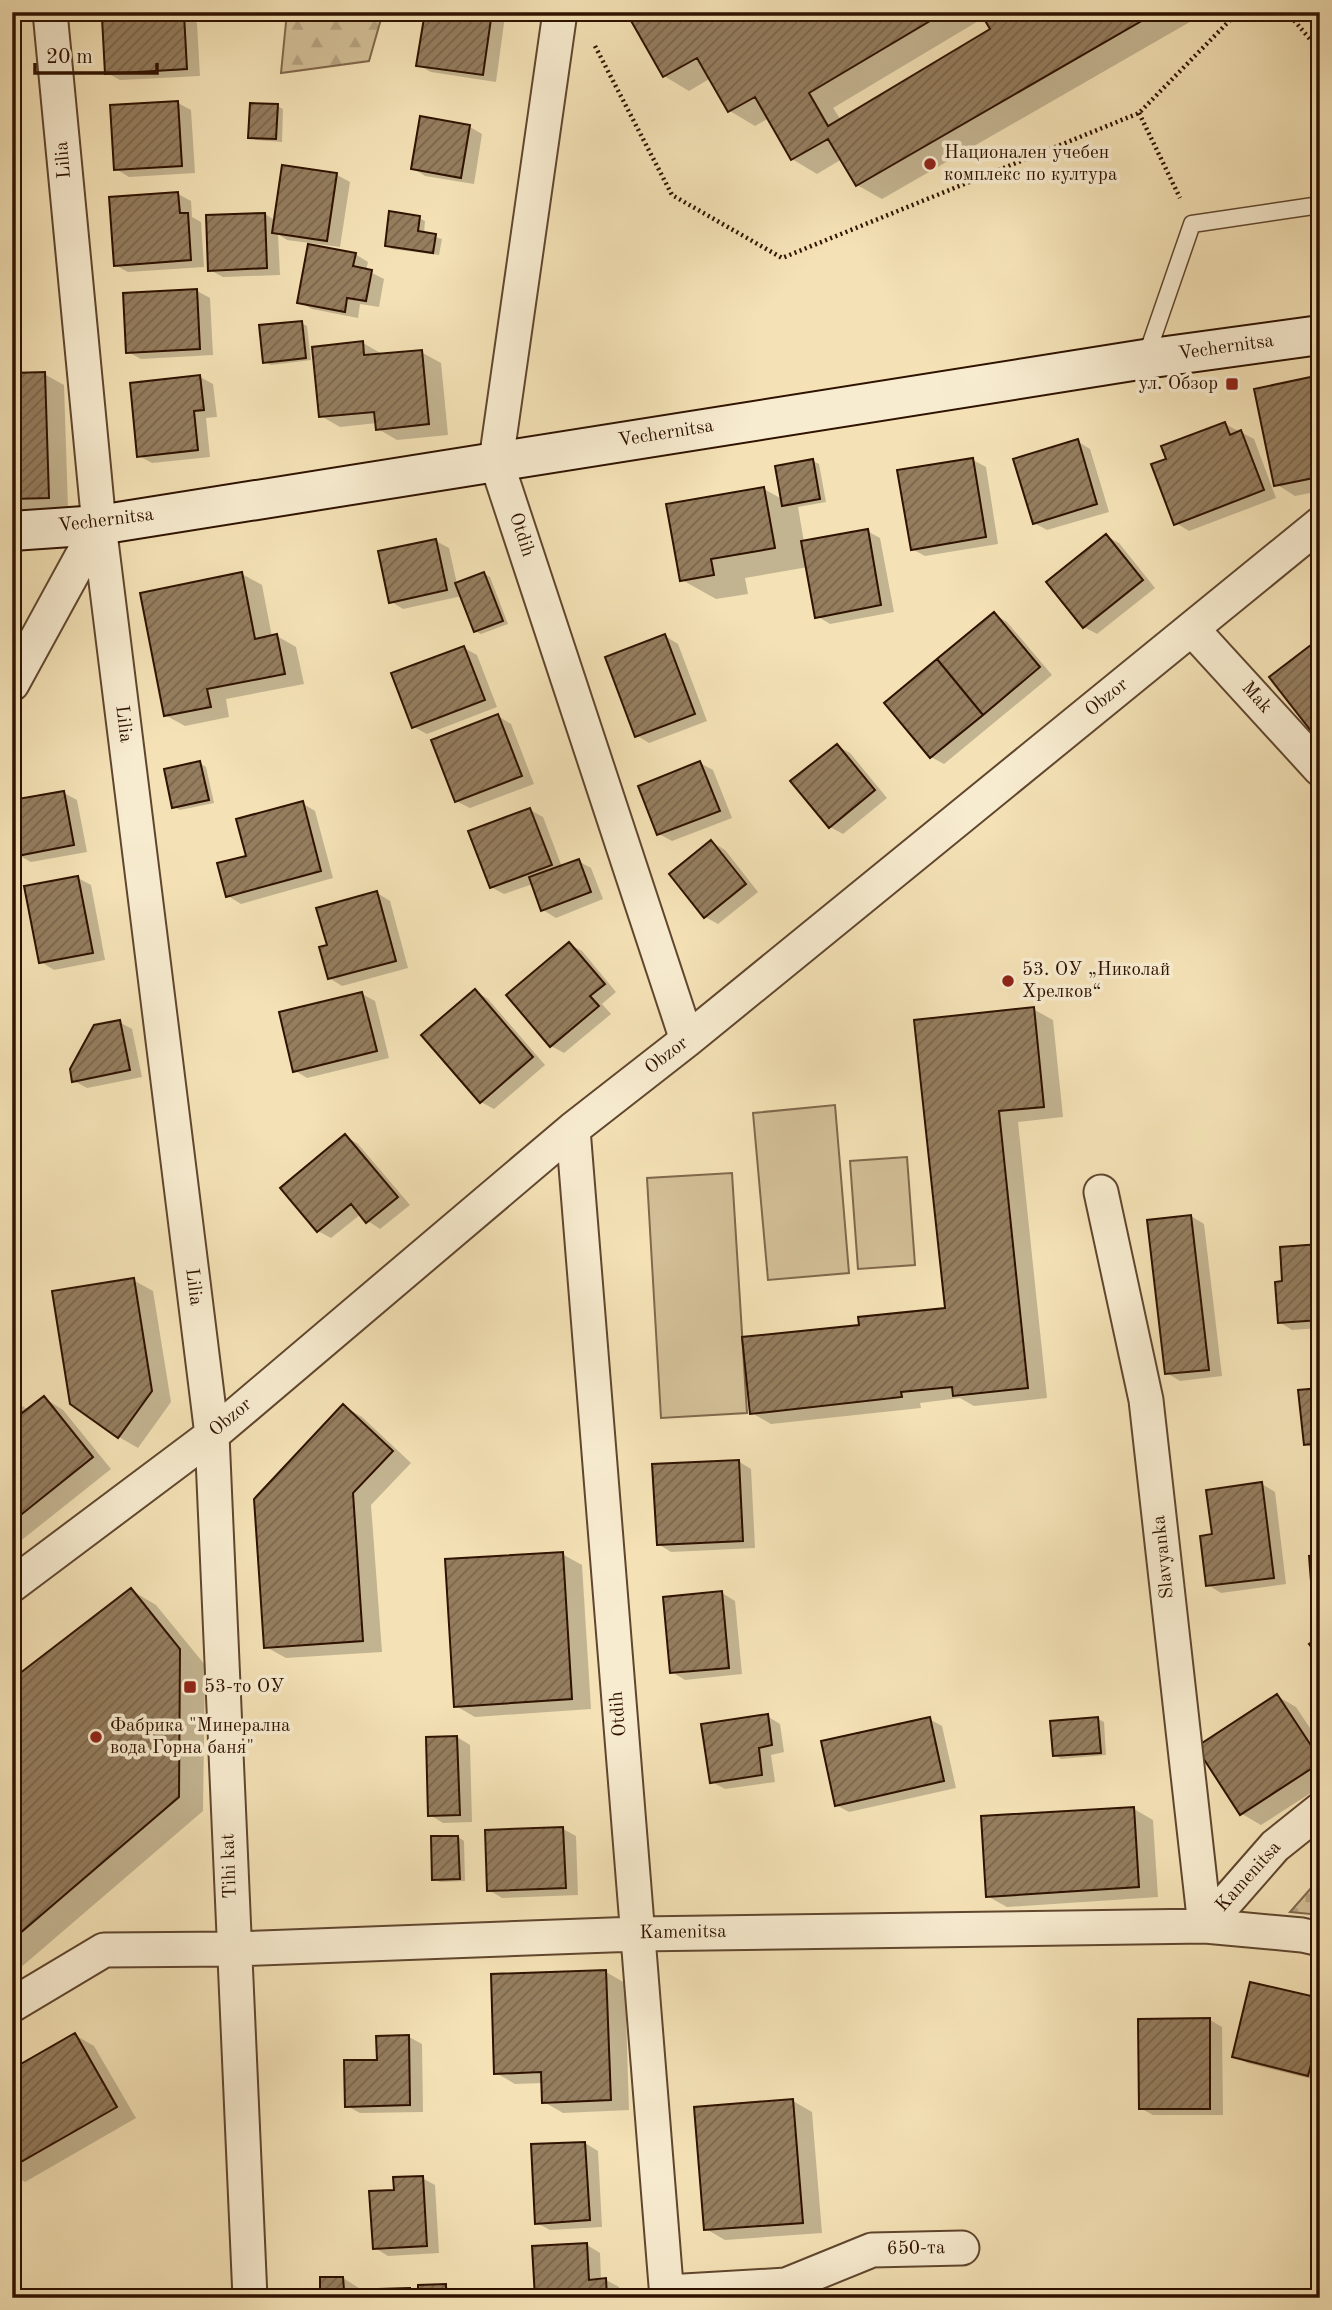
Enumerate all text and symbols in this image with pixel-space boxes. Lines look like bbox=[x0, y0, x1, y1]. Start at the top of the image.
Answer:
scale bar bbox=[35, 32, 158, 76]
text: 20 m bbox=[46, 47, 93, 68]
street label: Lilia bbox=[53, 140, 75, 180]
place label: Национален учебен комплекс по култура bbox=[944, 144, 1118, 185]
marker: Национален учебен комплекс по култура bbox=[922, 156, 938, 172]
street label: Vechernitsa bbox=[1177, 332, 1276, 364]
place label: ул. Обзор bbox=[1139, 375, 1218, 394]
marker: ул. Обзор bbox=[1224, 376, 1240, 392]
street label: Vechernitsa bbox=[617, 417, 716, 451]
street label: Vechernitsa bbox=[57, 506, 156, 536]
street label: Otdih bbox=[505, 511, 537, 559]
street label: Obzor bbox=[1082, 675, 1132, 721]
street label: Mak bbox=[1237, 679, 1275, 718]
street label: Lilia bbox=[111, 704, 135, 744]
place label: 53. ОУ „Николай Хрелков“ bbox=[1022, 961, 1170, 1002]
marker: 53. ОУ „Николай Хрелков“ bbox=[1000, 973, 1016, 989]
street label: Obzor bbox=[642, 1033, 692, 1078]
street label: Lilia bbox=[181, 1267, 205, 1307]
street label: Obzor bbox=[206, 1395, 256, 1441]
street label: Slavyanka bbox=[1150, 1514, 1178, 1600]
place label: 53-то ОУ bbox=[204, 1678, 285, 1697]
marker: 53-то ОУ bbox=[182, 1679, 198, 1695]
street label: Otdih bbox=[608, 1691, 630, 1737]
place label: Фабрика "Минерална вода Горна баня" bbox=[110, 1717, 291, 1758]
marker: Фабрика "Минерална вода Горна баня" bbox=[88, 1729, 104, 1745]
street label: Tihi kat bbox=[219, 1833, 241, 1899]
street label: Kamenitsa bbox=[1213, 1838, 1286, 1916]
street label: Kamenitsa bbox=[639, 1923, 727, 1943]
street label: 650-та bbox=[887, 2239, 946, 2259]

